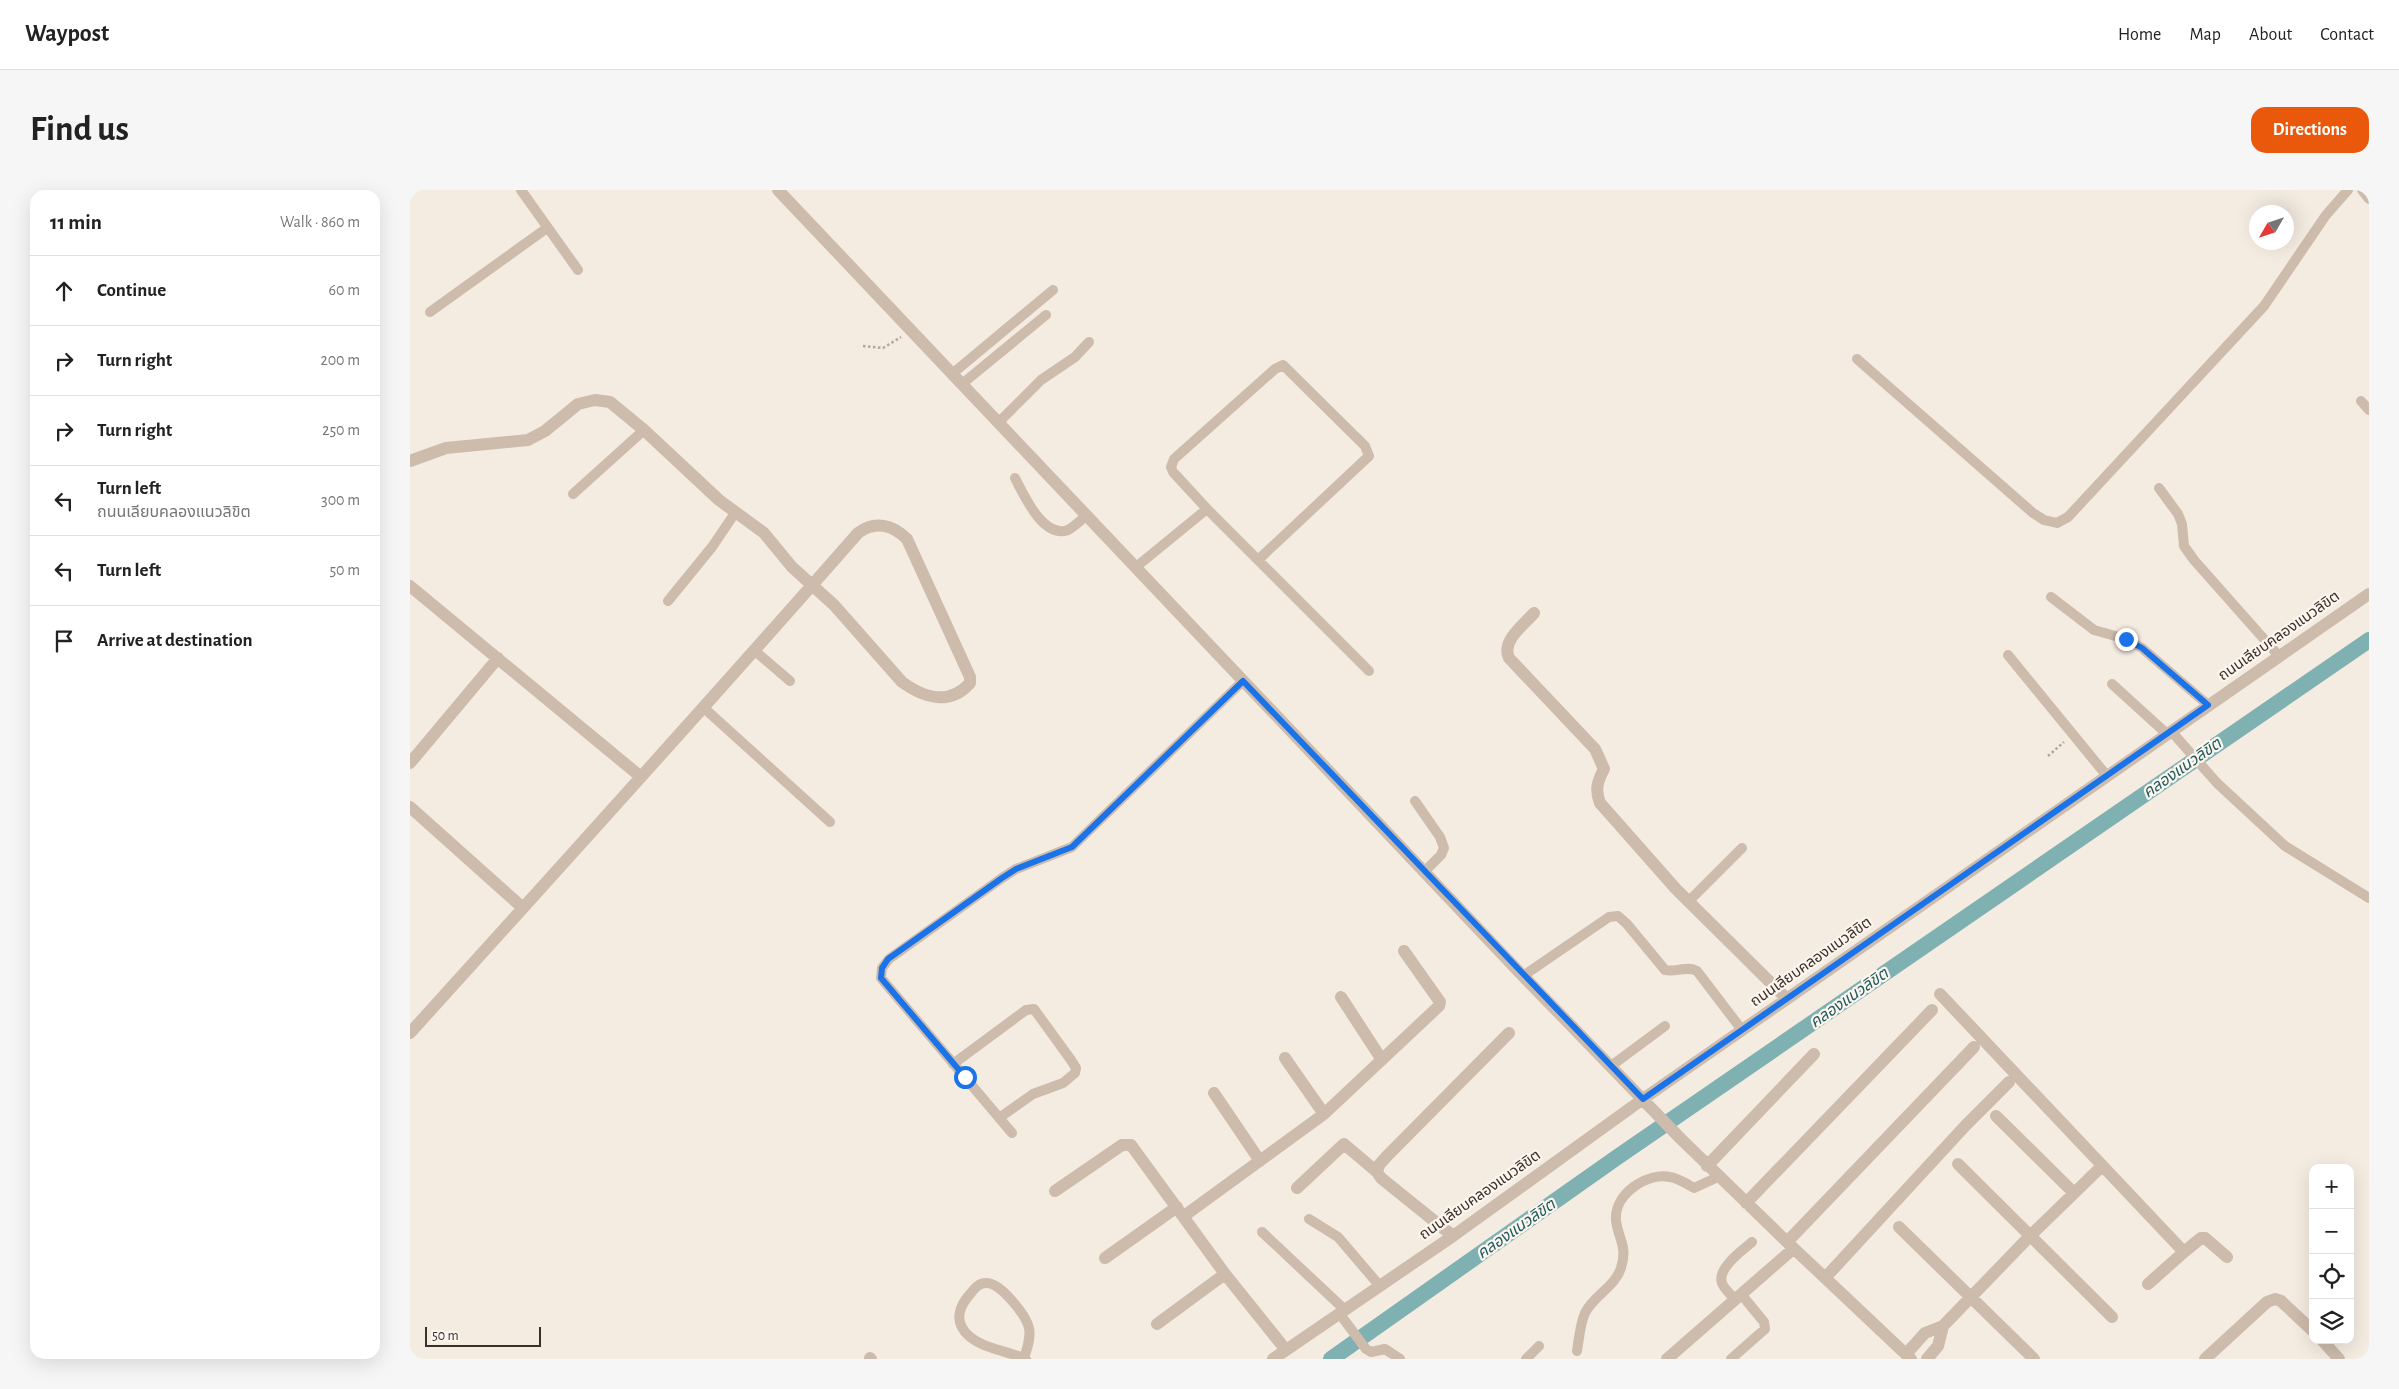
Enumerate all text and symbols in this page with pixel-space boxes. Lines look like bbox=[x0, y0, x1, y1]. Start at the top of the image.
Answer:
text: Waypost bbox=[25, 22, 109, 46]
text: Home bbox=[2118, 26, 2161, 44]
text: Map bbox=[2189, 26, 2221, 44]
text: About bbox=[2249, 26, 2292, 44]
text: Contact bbox=[2320, 26, 2374, 44]
button: Directions bbox=[2251, 107, 2369, 153]
text: Find us bbox=[30, 112, 129, 147]
north arrow bbox=[2249, 205, 2294, 250]
text: 11 min bbox=[50, 212, 102, 233]
text: Walk · 860 m bbox=[280, 214, 360, 230]
icon: ahead bbox=[50, 277, 78, 305]
text: Continue bbox=[97, 281, 166, 300]
text: 60 m bbox=[329, 282, 360, 298]
icon: right bbox=[50, 347, 78, 375]
text: Turn right bbox=[97, 351, 172, 370]
text: 200 m bbox=[320, 352, 360, 368]
icon: right bbox=[50, 417, 78, 445]
text: Turn right bbox=[97, 421, 172, 440]
text: 250 m bbox=[322, 422, 360, 438]
text: Turn left bbox=[97, 479, 161, 498]
icon: left bbox=[50, 487, 78, 515]
text: 300 m bbox=[321, 492, 360, 508]
text: ถนนเลียบคลองแนวลิขิต bbox=[97, 504, 251, 520]
icon: left bbox=[50, 557, 78, 585]
text: Turn left bbox=[97, 561, 161, 580]
text: 50 m bbox=[329, 562, 360, 578]
street label: ถนนเลียบคลองแนวลิขิต bbox=[2215, 588, 2342, 683]
icon: arrive bbox=[50, 627, 78, 655]
route end bbox=[2115, 628, 2138, 651]
text: Arrive at destination bbox=[97, 631, 253, 650]
water label: คลองแนวลิขิต bbox=[2140, 735, 2225, 801]
street label: ถนนเลียบคลองแนวลิขิต bbox=[1747, 913, 1875, 1011]
water label: คลองแนวลิขิต bbox=[1806, 964, 1892, 1032]
route start bbox=[954, 1066, 977, 1089]
street label: ถนนเลียบคลองแนวลิขิต bbox=[1416, 1146, 1544, 1244]
map controls bbox=[2309, 1164, 2354, 1344]
button: + bbox=[2309, 1164, 2354, 1209]
water label: คลองแนวลิขิต bbox=[1473, 1195, 1559, 1263]
button: − bbox=[2309, 1209, 2354, 1254]
button: locate bbox=[2309, 1254, 2354, 1299]
button: layers bbox=[2309, 1299, 2354, 1344]
scale bar bbox=[425, 1324, 541, 1347]
text: 50 m bbox=[432, 1329, 459, 1343]

